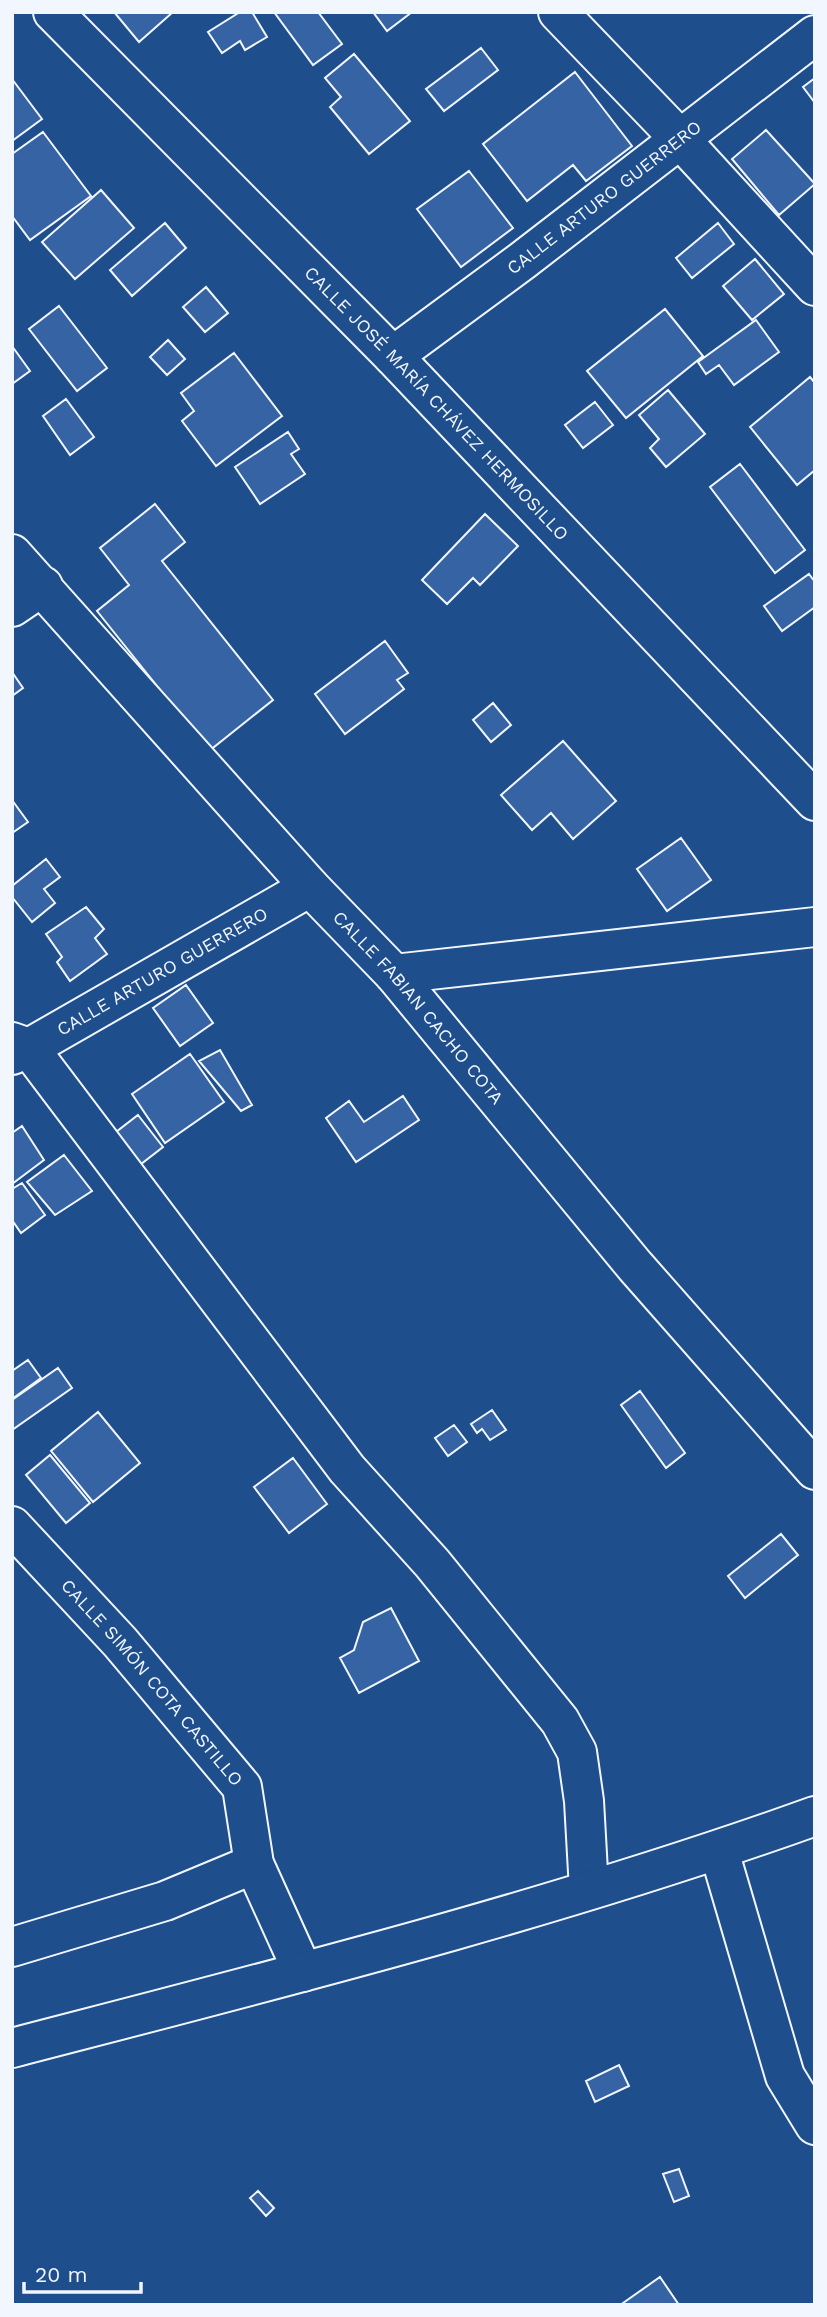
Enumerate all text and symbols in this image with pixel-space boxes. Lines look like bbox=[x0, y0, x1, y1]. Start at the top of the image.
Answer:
street label: CALLE ARTURO GUERRERO bbox=[503, 116, 705, 278]
street label: CALLE JOSÉ MARÍA CHÁVEZ HERMOSILLO bbox=[300, 262, 573, 544]
street label: CALLE ARTURO GUERRERO bbox=[53, 903, 271, 1040]
street label: CALLE FABIAN CACHO COTA bbox=[329, 906, 508, 1108]
street label: CALLE SIMÓN COTA CASTILLO bbox=[57, 1575, 247, 1790]
scale bar bbox=[24, 2250, 142, 2294]
text: 20 m bbox=[35, 2262, 87, 2287]

